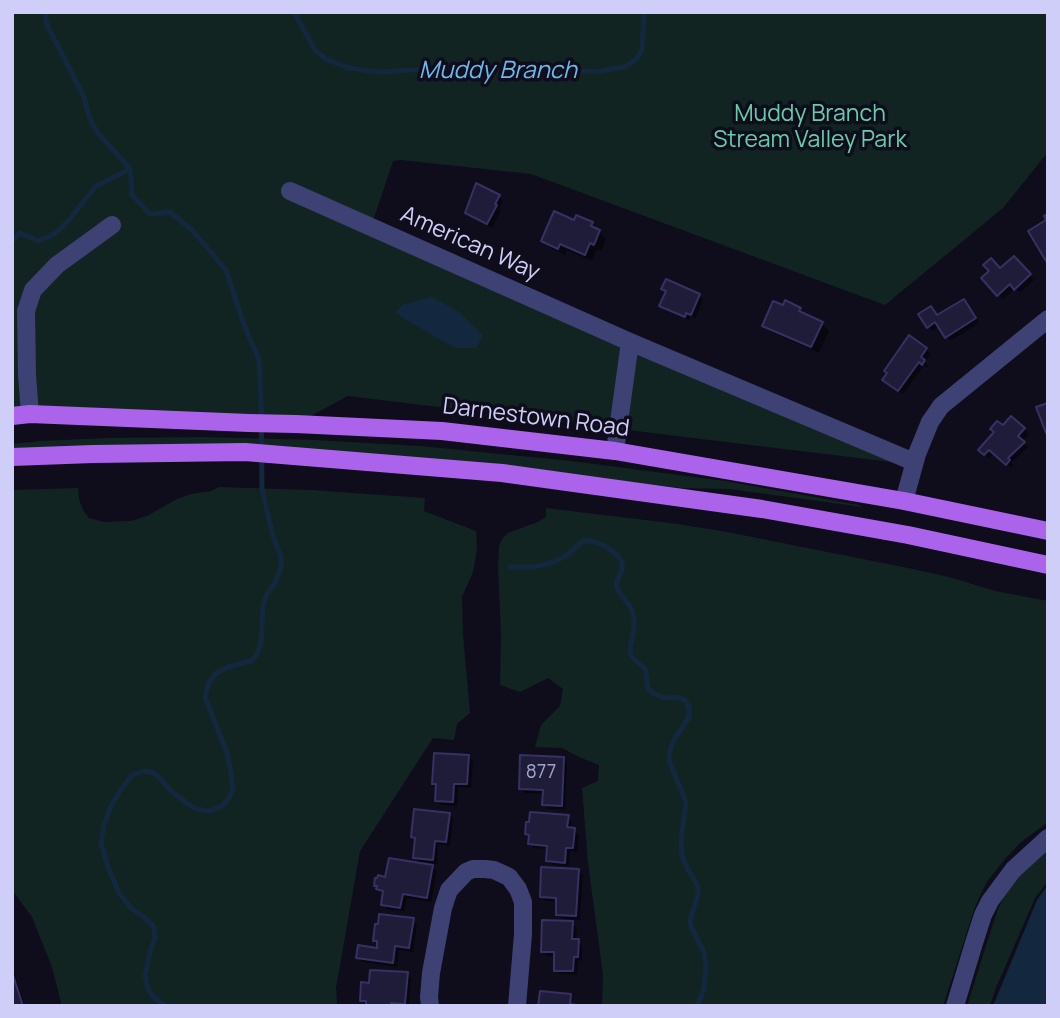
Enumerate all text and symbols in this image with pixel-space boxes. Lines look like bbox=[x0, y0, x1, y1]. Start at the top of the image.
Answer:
water label: Muddy Branch bbox=[419, 57, 577, 85]
park label: Muddy Branch Stream Valley Park bbox=[713, 101, 907, 155]
street label: American Way bbox=[396, 201, 544, 287]
street label: Darnestown Road bbox=[441, 393, 631, 443]
house number: 877 bbox=[526, 762, 556, 784]

